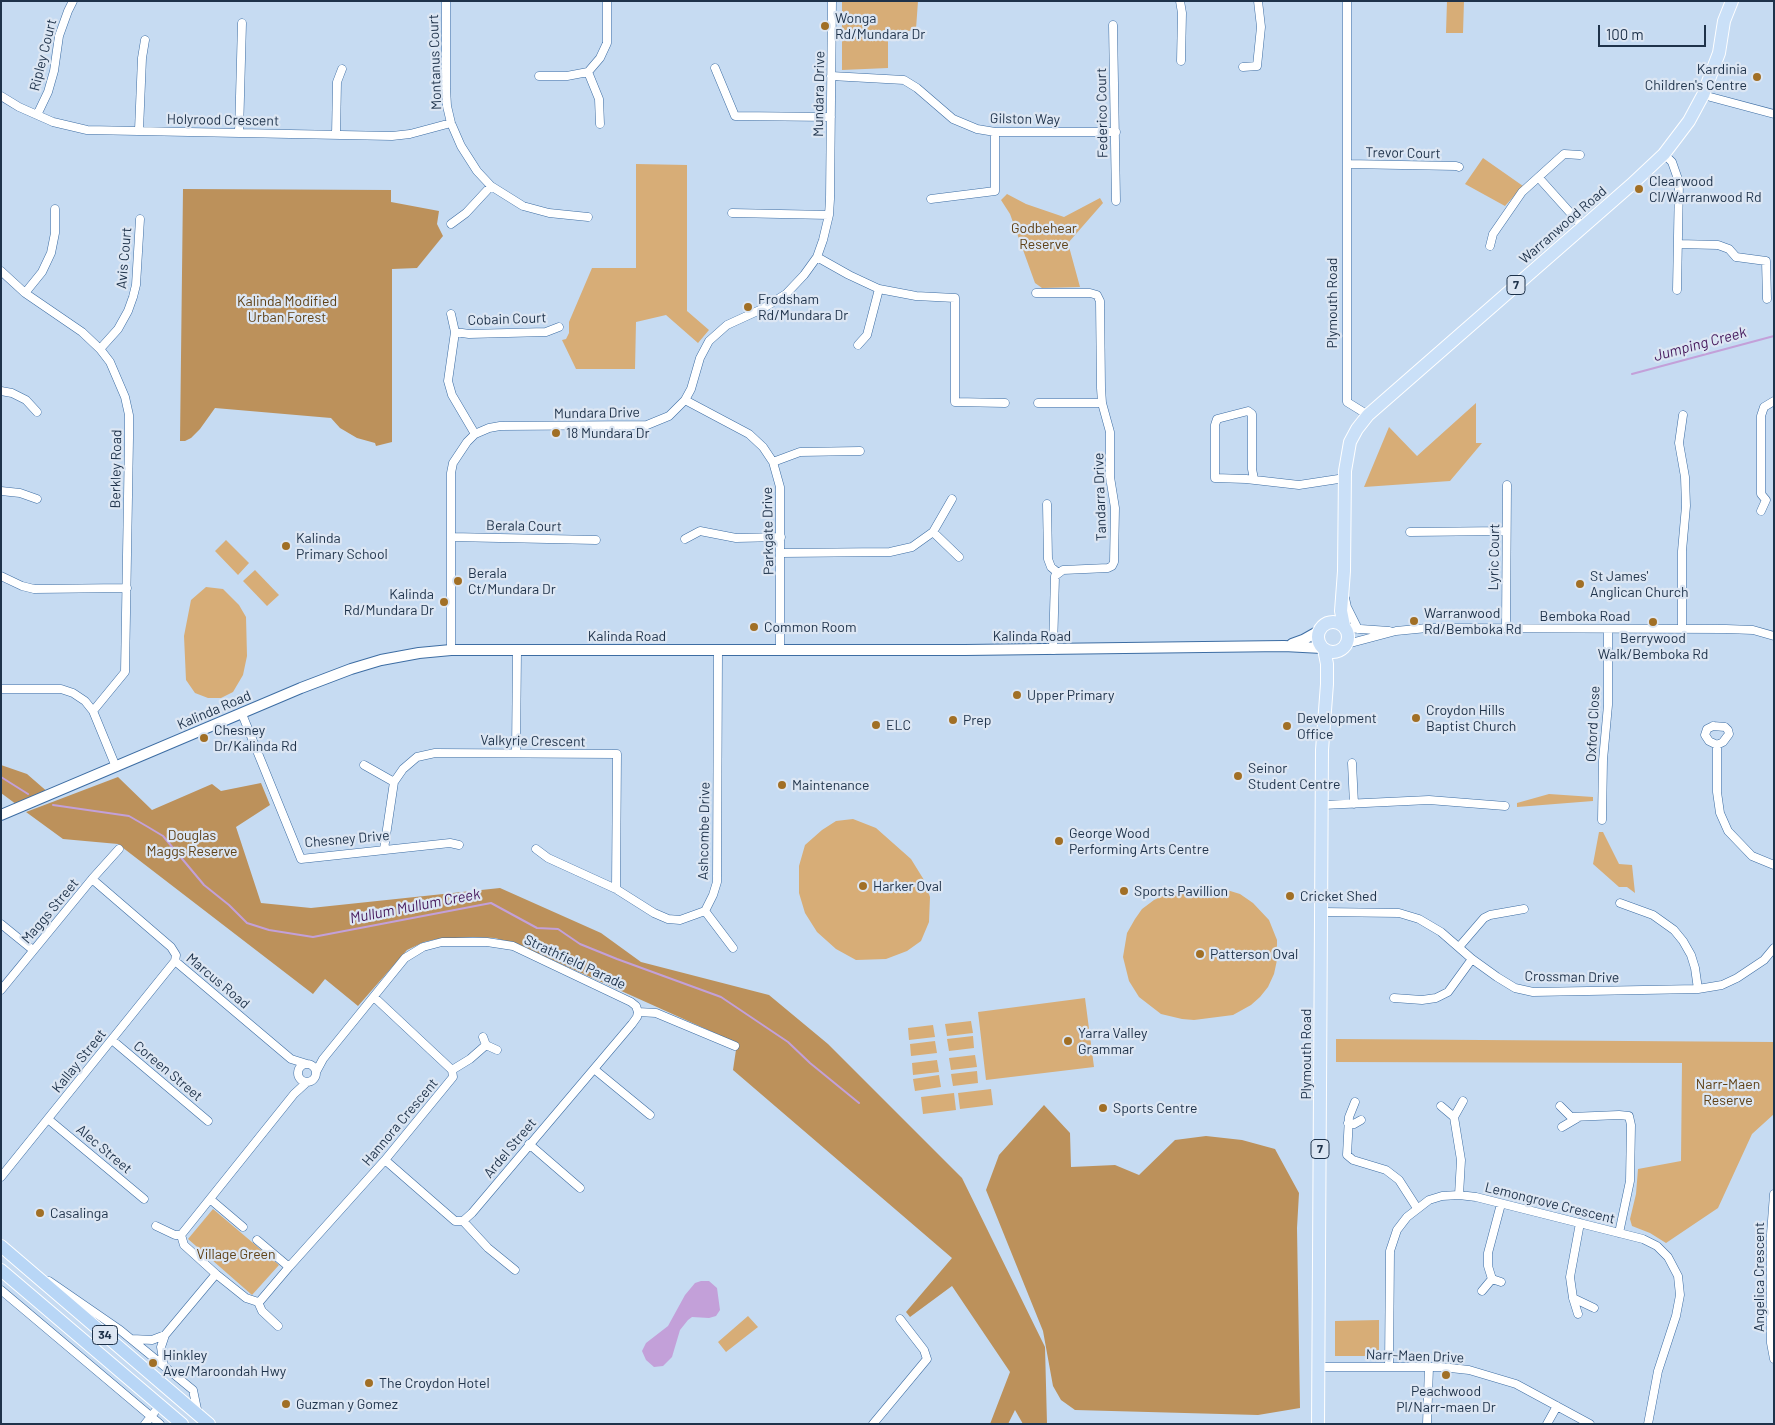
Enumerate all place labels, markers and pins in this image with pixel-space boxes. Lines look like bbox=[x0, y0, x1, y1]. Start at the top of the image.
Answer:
place label: Wonga Rd/Mundara Dr bbox=[835, 10, 925, 42]
marker: Wonga Rd/Mundara Dr bbox=[819, 20, 831, 32]
place label: Kardinia Children's Centre bbox=[1645, 61, 1747, 94]
marker: Kardinia Children's Centre bbox=[1751, 71, 1763, 83]
place label: Clearwood Cl/Warranwood Rd bbox=[1649, 173, 1762, 206]
marker: Clearwood Cl/Warranwood Rd bbox=[1633, 183, 1645, 195]
place label: Frodsham Rd/Mundara Dr bbox=[758, 291, 848, 324]
marker: Frodsham Rd/Mundara Dr bbox=[742, 301, 754, 313]
place label: 18 Mundara Dr bbox=[566, 425, 650, 441]
marker: 18 Mundara Dr bbox=[550, 427, 562, 439]
place label: Kalinda Primary School bbox=[296, 530, 388, 562]
marker: Kalinda Primary School bbox=[280, 540, 292, 552]
place label: Berala Ct/Mundara Dr bbox=[468, 565, 556, 598]
place label: St James' Anglican Church bbox=[1590, 568, 1689, 600]
marker: Berala Ct/Mundara Dr bbox=[452, 575, 464, 587]
marker: St James' Anglican Church bbox=[1574, 578, 1586, 590]
place label: Kalinda Rd/Mundara Dr bbox=[344, 586, 434, 618]
marker: Kalinda Rd/Mundara Dr bbox=[438, 596, 450, 608]
place label: Warranwood Rd/Bemboka Rd bbox=[1424, 605, 1522, 638]
marker: Warranwood Rd/Bemboka Rd bbox=[1408, 615, 1420, 627]
marker: Berrywood Walk/Bemboka Rd bbox=[1647, 616, 1659, 628]
place label: Common Room bbox=[764, 619, 857, 635]
marker: Common Room bbox=[748, 621, 760, 633]
place label: Berrywood Walk/Bemboka Rd bbox=[1598, 630, 1708, 662]
place label: Upper Primary bbox=[1027, 687, 1114, 703]
marker: Upper Primary bbox=[1011, 689, 1023, 701]
place label: Croydon Hills Baptist Church bbox=[1426, 702, 1516, 734]
place label: Development Office bbox=[1297, 710, 1377, 742]
place label: Prep bbox=[963, 712, 992, 728]
marker: Croydon Hills Baptist Church bbox=[1410, 712, 1422, 724]
marker: Prep bbox=[947, 714, 959, 726]
place label: ELC bbox=[886, 717, 911, 733]
marker: ELC bbox=[870, 719, 882, 731]
marker: Development Office bbox=[1281, 720, 1293, 732]
place label: Chesney Dr/Kalinda Rd bbox=[214, 722, 297, 754]
marker: Chesney Dr/Kalinda Rd bbox=[198, 732, 210, 744]
place label: Seinor Student Centre bbox=[1248, 760, 1340, 792]
marker: Seinor Student Centre bbox=[1232, 770, 1244, 782]
place label: Maintenance bbox=[792, 777, 869, 793]
marker: Maintenance bbox=[776, 779, 788, 791]
place label: George Wood Performing Arts Centre bbox=[1069, 825, 1209, 858]
marker: George Wood Performing Arts Centre bbox=[1053, 835, 1065, 847]
place label: Harker Oval bbox=[873, 878, 942, 894]
marker: Harker Oval bbox=[857, 880, 869, 892]
place label: Sports Pavillion bbox=[1134, 883, 1228, 899]
marker: Sports Pavillion bbox=[1118, 885, 1130, 897]
place label: Cricket Shed bbox=[1300, 888, 1377, 904]
marker: Cricket Shed bbox=[1284, 890, 1296, 902]
place label: Patterson Oval bbox=[1210, 946, 1298, 962]
marker: Patterson Oval bbox=[1194, 948, 1206, 960]
place label: Yarra Valley Grammar bbox=[1078, 1025, 1147, 1058]
marker: Yarra Valley Grammar bbox=[1062, 1035, 1074, 1047]
place label: Sports Centre bbox=[1113, 1100, 1197, 1116]
marker: Sports Centre bbox=[1097, 1102, 1109, 1114]
place label: Casalinga bbox=[50, 1205, 108, 1221]
marker: Casalinga bbox=[34, 1207, 46, 1219]
place label: Hinkley Ave/Maroondah Hwy bbox=[163, 1347, 286, 1380]
marker: Hinkley Ave/Maroondah Hwy bbox=[147, 1357, 159, 1369]
marker: Peachwood Pl/Narr-maen Dr bbox=[1440, 1369, 1452, 1381]
place label: The Croydon Hotel bbox=[379, 1375, 490, 1391]
marker: The Croydon Hotel bbox=[363, 1377, 375, 1389]
place label: Peachwood Pl/Narr-maen Dr bbox=[1396, 1383, 1496, 1415]
place label: Guzman y Gomez bbox=[296, 1396, 398, 1412]
marker: Guzman y Gomez bbox=[280, 1398, 292, 1410]

